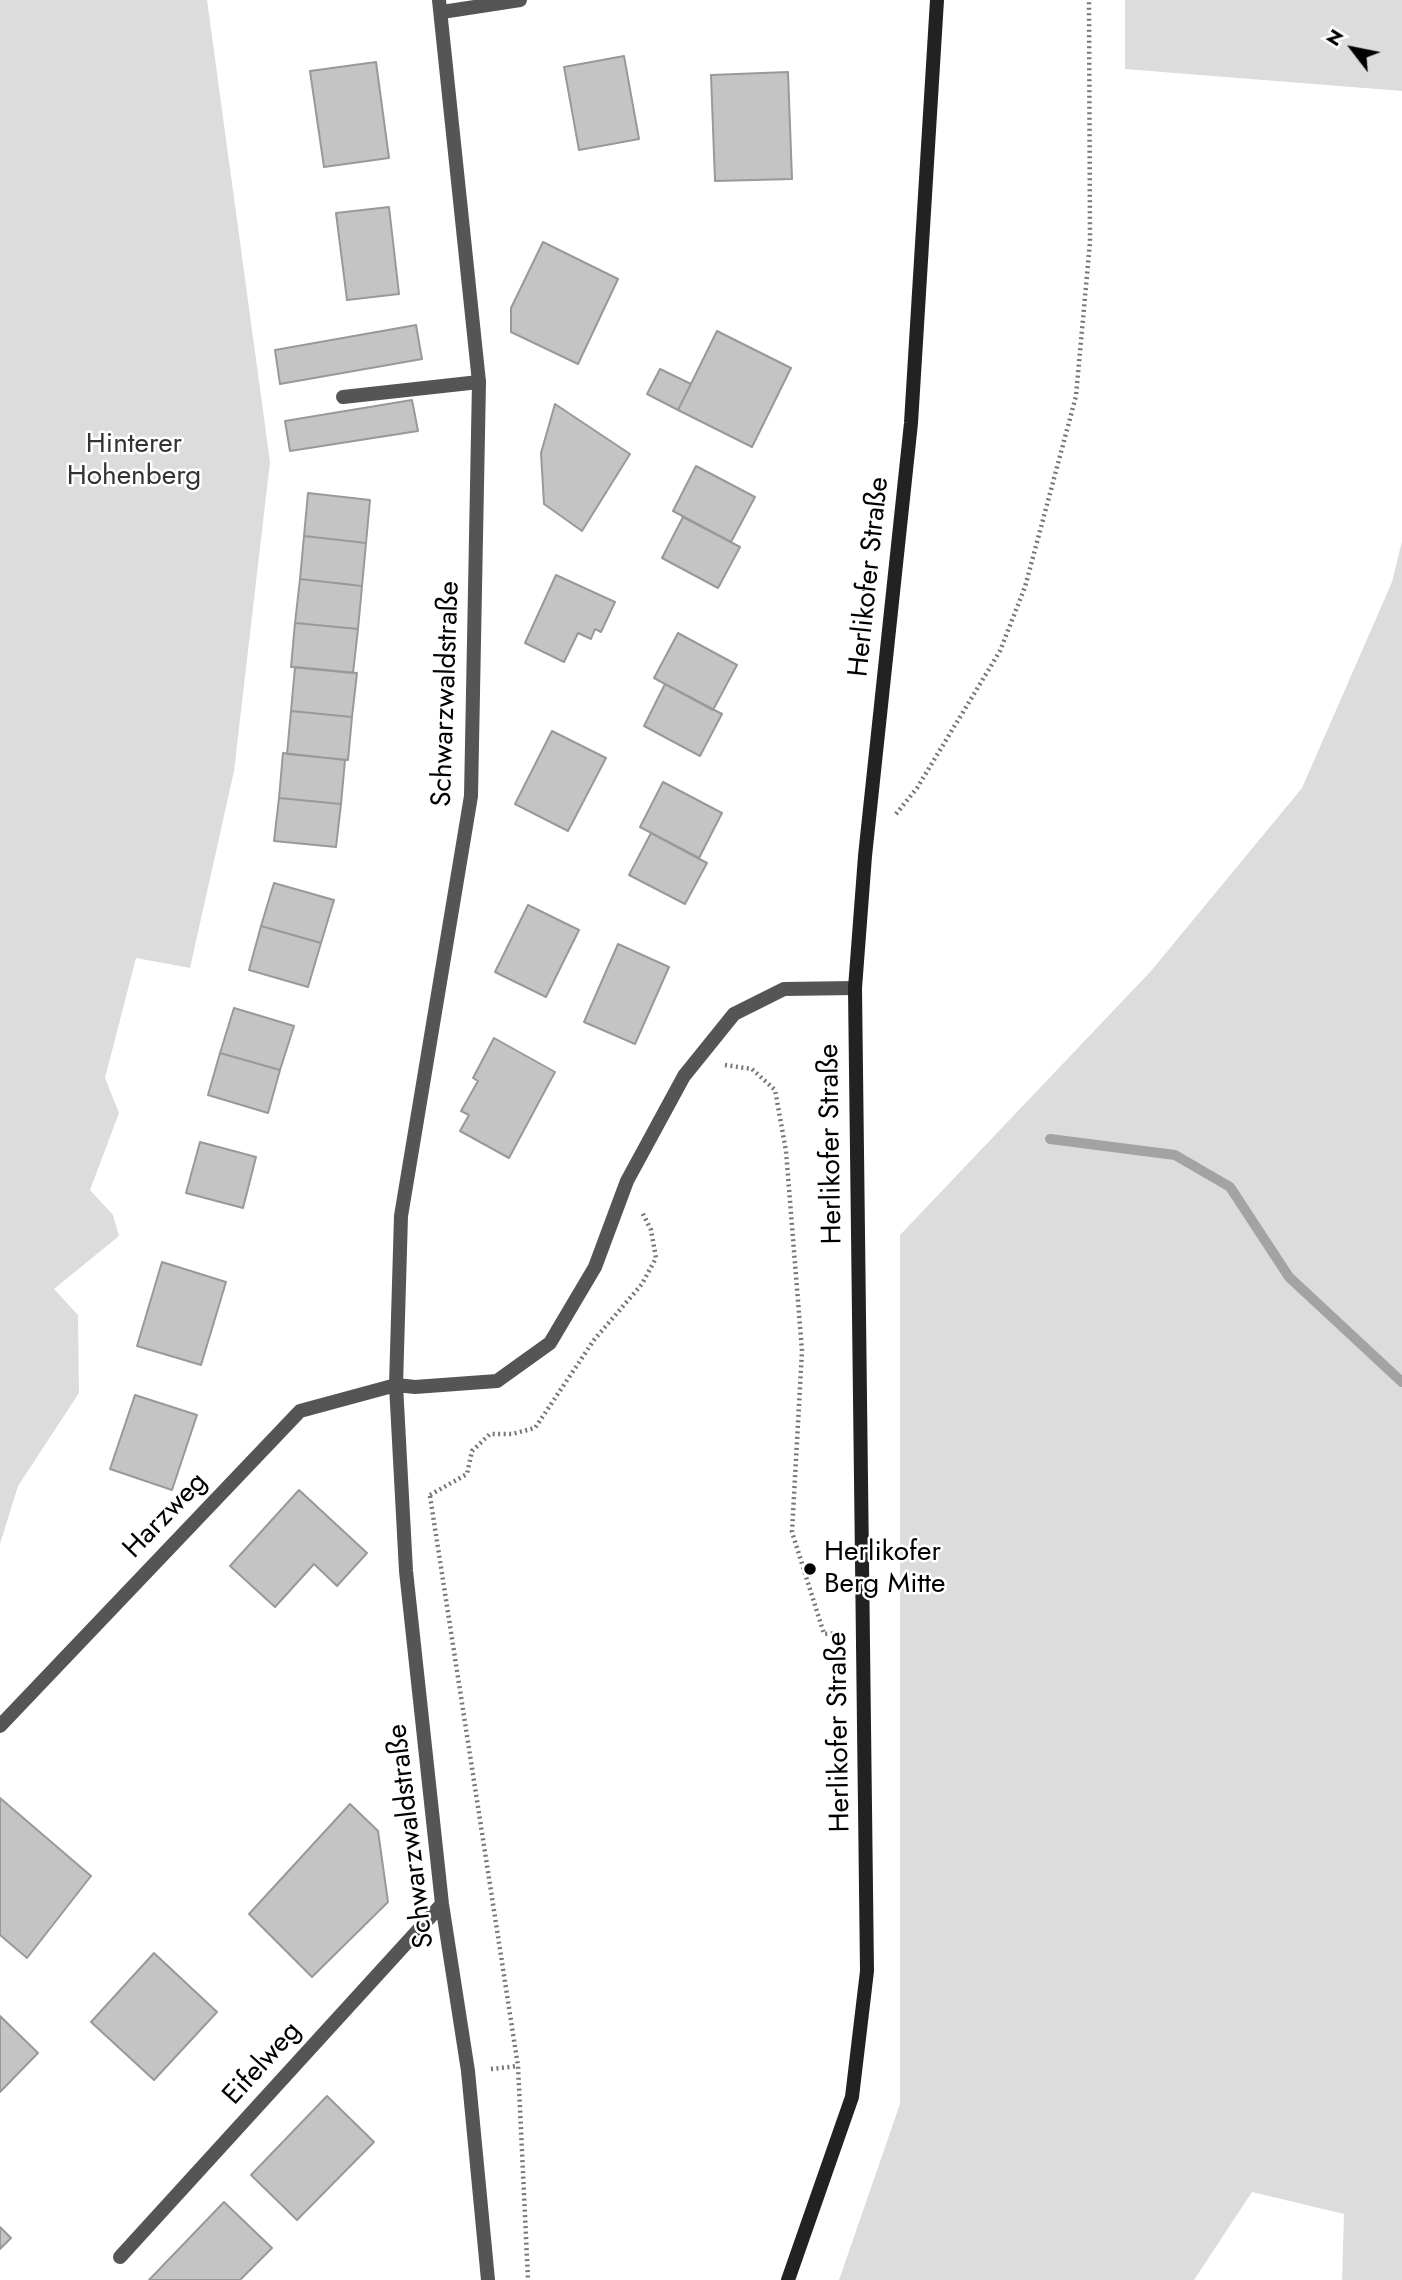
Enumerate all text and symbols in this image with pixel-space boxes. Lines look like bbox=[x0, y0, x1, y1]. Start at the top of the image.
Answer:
north arrow bbox=[1318, 14, 1388, 84]
text: N bbox=[1319, 24, 1350, 51]
park label: Hinterer Hohenberg bbox=[67, 428, 201, 494]
street label: Herlikofer Straße bbox=[843, 475, 897, 679]
street label: Schwarzwaldstraße bbox=[426, 581, 468, 807]
street label: Herlikofer Straße bbox=[813, 1043, 851, 1245]
street label: Harzweg bbox=[117, 1466, 215, 1566]
place label: Herlikofer Berg Mitte bbox=[824, 1536, 945, 1602]
marker: Herlikofer Berg Mitte bbox=[802, 1561, 818, 1577]
street label: Herlikofer Straße bbox=[821, 1631, 859, 1833]
street label: Schwarzwaldstraße bbox=[382, 1722, 442, 1950]
street label: Eifelweg bbox=[217, 2015, 309, 2113]

